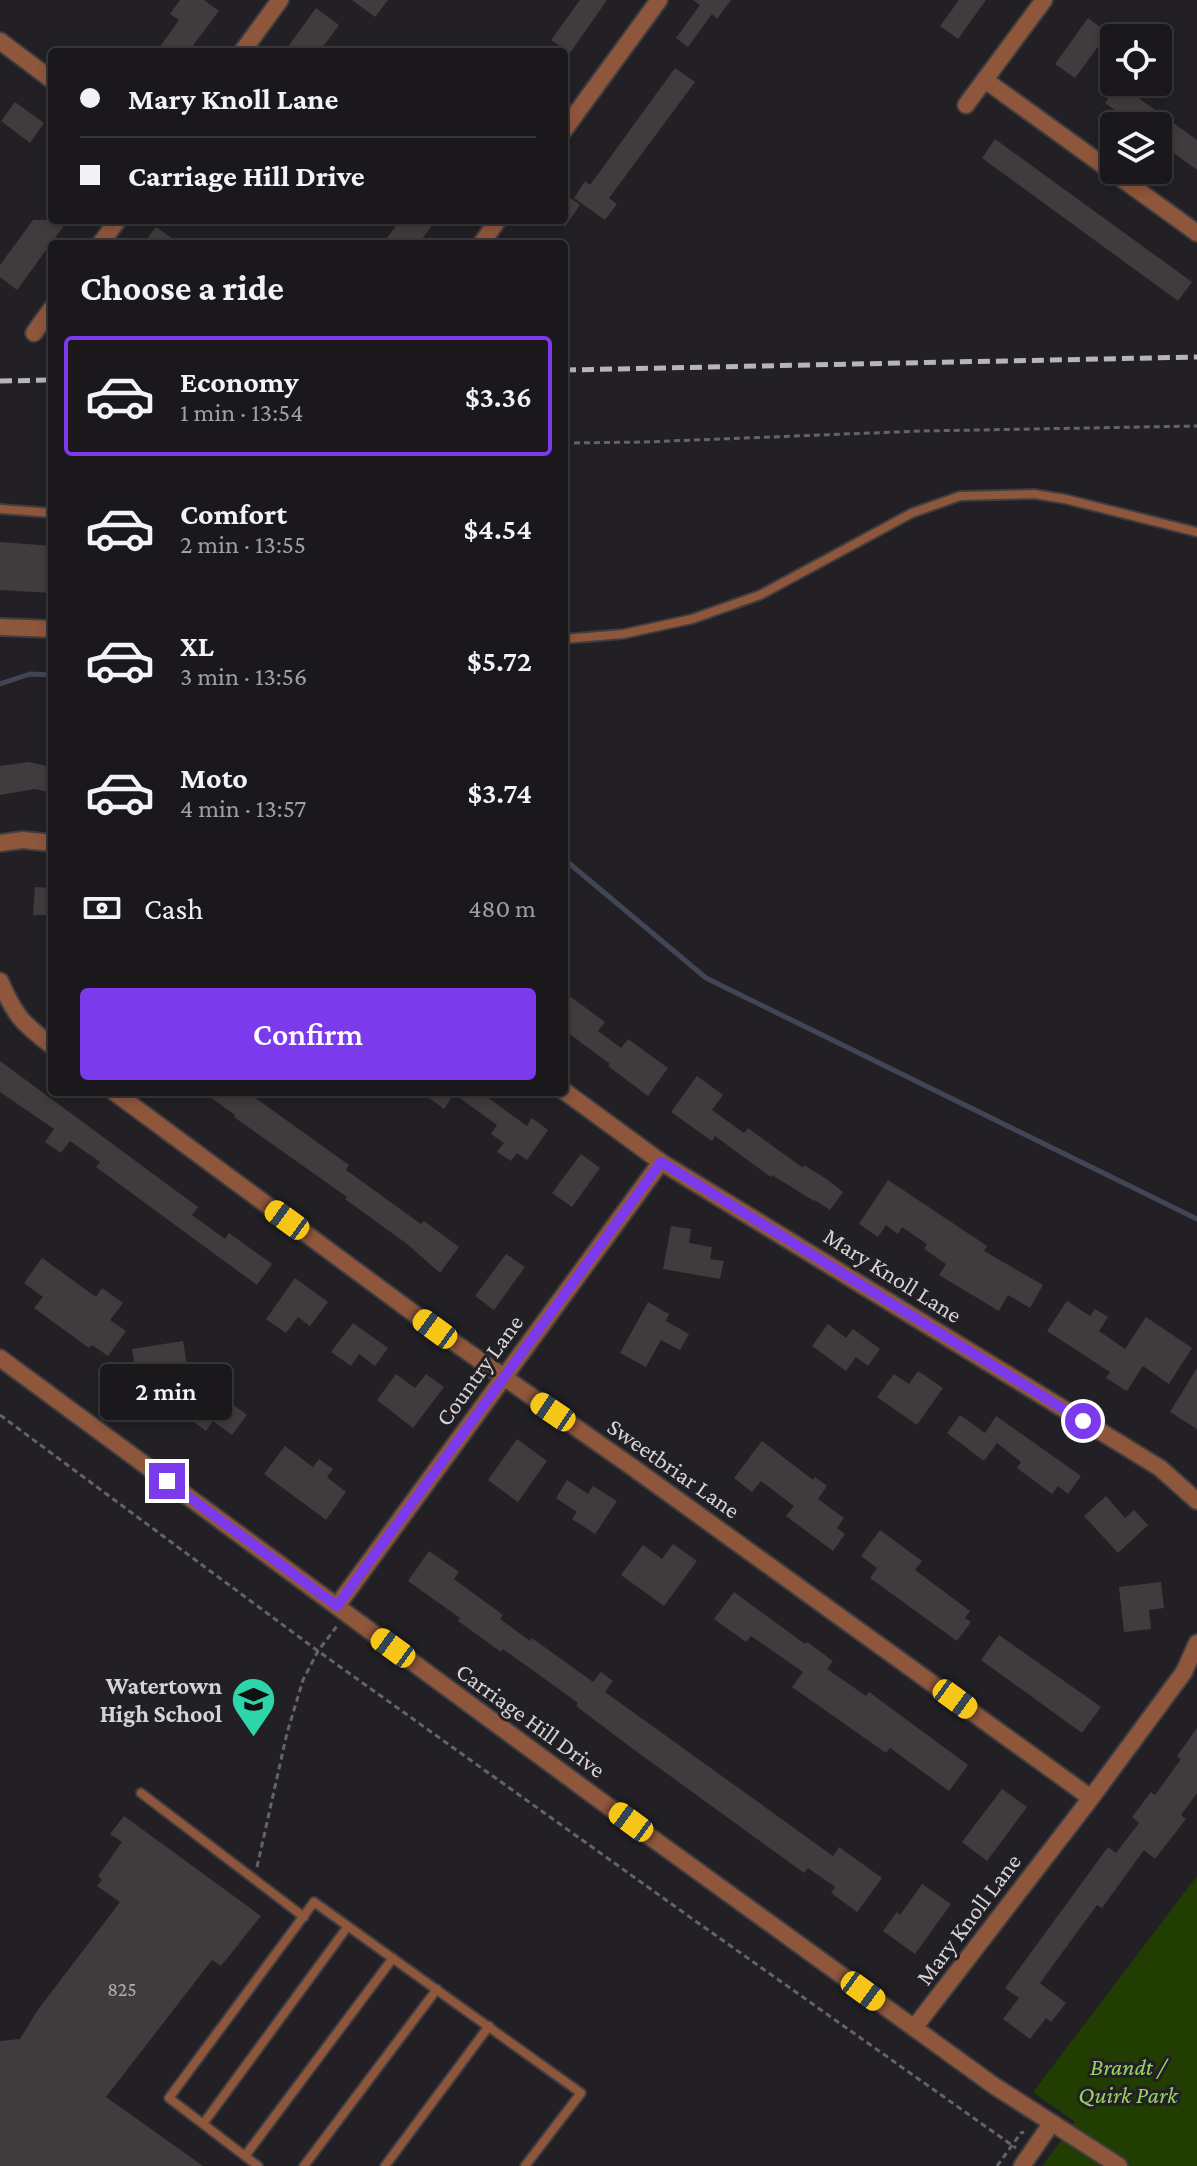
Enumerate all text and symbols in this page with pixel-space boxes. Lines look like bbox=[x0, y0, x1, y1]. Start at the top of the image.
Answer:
map controls bbox=[1100, 24, 1172, 184]
button: locate bbox=[1100, 24, 1172, 96]
text: Mary Knoll Lane bbox=[128, 82, 338, 115]
button: layers bbox=[1100, 112, 1172, 184]
text: Carriage Hill Drive bbox=[128, 159, 365, 192]
text: Choose a ride bbox=[80, 268, 284, 308]
icon: car bbox=[84, 360, 156, 432]
text: Economy bbox=[180, 365, 299, 398]
text: $3.36 bbox=[465, 380, 532, 413]
text: 1 min · 13:54 bbox=[180, 398, 304, 427]
icon: car bbox=[84, 492, 156, 564]
text: Comfort bbox=[180, 497, 287, 530]
text: $4.54 bbox=[464, 512, 532, 545]
text: 2 min · 13:55 bbox=[180, 530, 306, 559]
icon: car bbox=[84, 624, 156, 696]
text: XL bbox=[180, 629, 214, 662]
text: $5.72 bbox=[467, 644, 532, 677]
text: 3 min · 13:56 bbox=[180, 662, 307, 691]
icon: car bbox=[84, 756, 156, 828]
text: Moto bbox=[180, 761, 248, 794]
text: $3.74 bbox=[467, 776, 532, 809]
text: 4 min · 13:57 bbox=[180, 794, 306, 823]
icon: cash bbox=[80, 886, 124, 930]
text: Cash bbox=[144, 892, 203, 925]
text: 480 m bbox=[468, 894, 536, 923]
button: Confirm bbox=[80, 988, 536, 1080]
car bbox=[261, 1196, 313, 1244]
street label: Mary Knoll Lane bbox=[819, 1222, 967, 1328]
car bbox=[409, 1305, 461, 1353]
street label: Country Lane bbox=[430, 1309, 528, 1431]
callout: 2 min bbox=[101, 1365, 233, 1421]
text: 2 min bbox=[135, 1377, 197, 1406]
car bbox=[526, 1389, 580, 1435]
route start bbox=[1065, 1403, 1101, 1439]
street label: Sweetbriar Lane bbox=[603, 1412, 745, 1524]
route end bbox=[149, 1463, 185, 1499]
car bbox=[367, 1624, 419, 1672]
street label: Carriage Hill Drive bbox=[451, 1657, 611, 1783]
place label: Watertown High School bbox=[100, 1672, 222, 1727]
school or university icon: Watertown High School bbox=[229, 1675, 277, 1738]
car bbox=[929, 1675, 981, 1723]
car bbox=[605, 1798, 657, 1846]
street label: Mary Knoll Lane bbox=[910, 1848, 1026, 1990]
car bbox=[837, 1967, 889, 2015]
house number: 825 bbox=[107, 1978, 137, 2000]
park label: Brandt / Quirk Park bbox=[1078, 2053, 1179, 2108]

